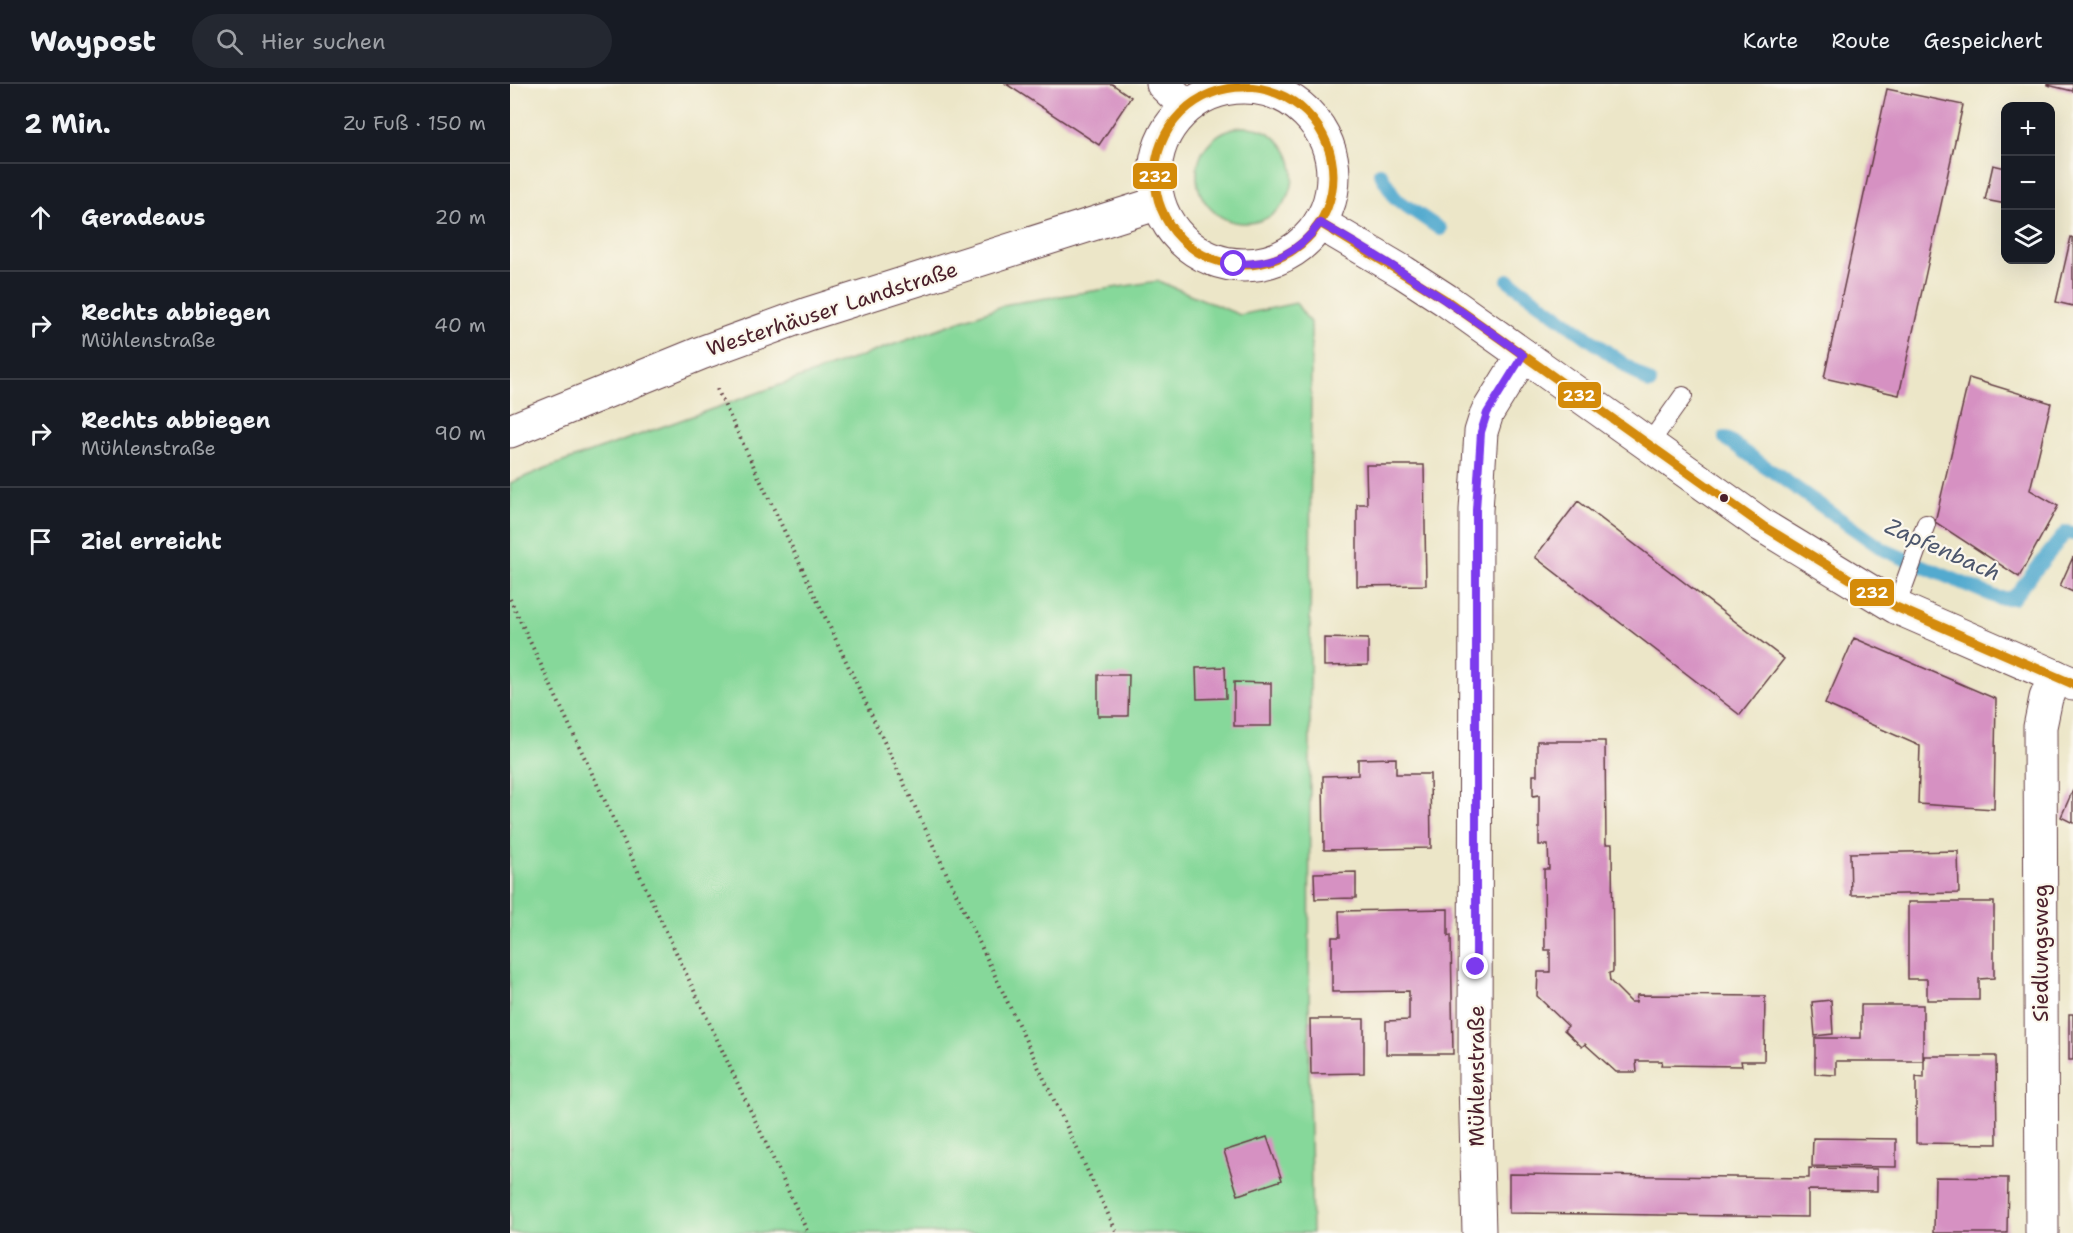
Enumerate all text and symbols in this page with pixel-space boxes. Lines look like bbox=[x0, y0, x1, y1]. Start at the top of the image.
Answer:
search box bbox=[192, 14, 612, 68]
text: Waypost bbox=[30, 22, 156, 60]
icon: search bbox=[213, 25, 246, 58]
text: Hier suchen bbox=[261, 27, 385, 56]
text: Karte bbox=[1743, 27, 1798, 55]
text: Route bbox=[1831, 27, 1890, 55]
text: Gespeichert bbox=[1923, 27, 2043, 55]
map controls bbox=[2001, 102, 2055, 264]
button: + bbox=[2001, 102, 2055, 156]
text: 2 Min. bbox=[24, 106, 111, 141]
text: Zu Fuß · 150 m bbox=[343, 110, 486, 136]
button: − bbox=[2001, 156, 2055, 210]
line badge: 232 bbox=[1132, 162, 1178, 190]
text: 232 bbox=[1139, 166, 1171, 187]
icon: ahead bbox=[24, 201, 57, 234]
text: Geradeaus bbox=[81, 203, 205, 232]
text: 20 m bbox=[435, 204, 486, 230]
button: layers bbox=[2001, 210, 2055, 264]
route start bbox=[1220, 250, 1246, 276]
street label: Westerhäuser Landstraße bbox=[703, 255, 961, 363]
text: Rechts abbiegen bbox=[81, 298, 270, 327]
icon: right bbox=[24, 309, 57, 342]
text: 40 m bbox=[434, 312, 486, 338]
text: Mühlenstraße bbox=[81, 327, 216, 353]
line badge: 232 bbox=[1557, 381, 1602, 409]
text: 232 bbox=[1563, 385, 1595, 406]
text: Rechts abbiegen bbox=[81, 406, 270, 435]
icon: right bbox=[24, 417, 57, 450]
text: 90 m bbox=[434, 420, 486, 446]
text: Mühlenstraße bbox=[81, 435, 216, 461]
unlabelled marker bbox=[1718, 492, 1730, 504]
water label: Zapfenbach bbox=[1880, 511, 2005, 588]
icon: arrive bbox=[24, 525, 57, 558]
text: Ziel erreicht bbox=[81, 527, 222, 556]
line badge: 232 bbox=[1849, 578, 1895, 607]
text: 232 bbox=[1856, 582, 1888, 603]
street label: Siedlungsweg bbox=[2027, 884, 2055, 1022]
route end bbox=[1462, 953, 1488, 979]
street label: Mühlenstraße bbox=[1463, 1005, 1491, 1147]

